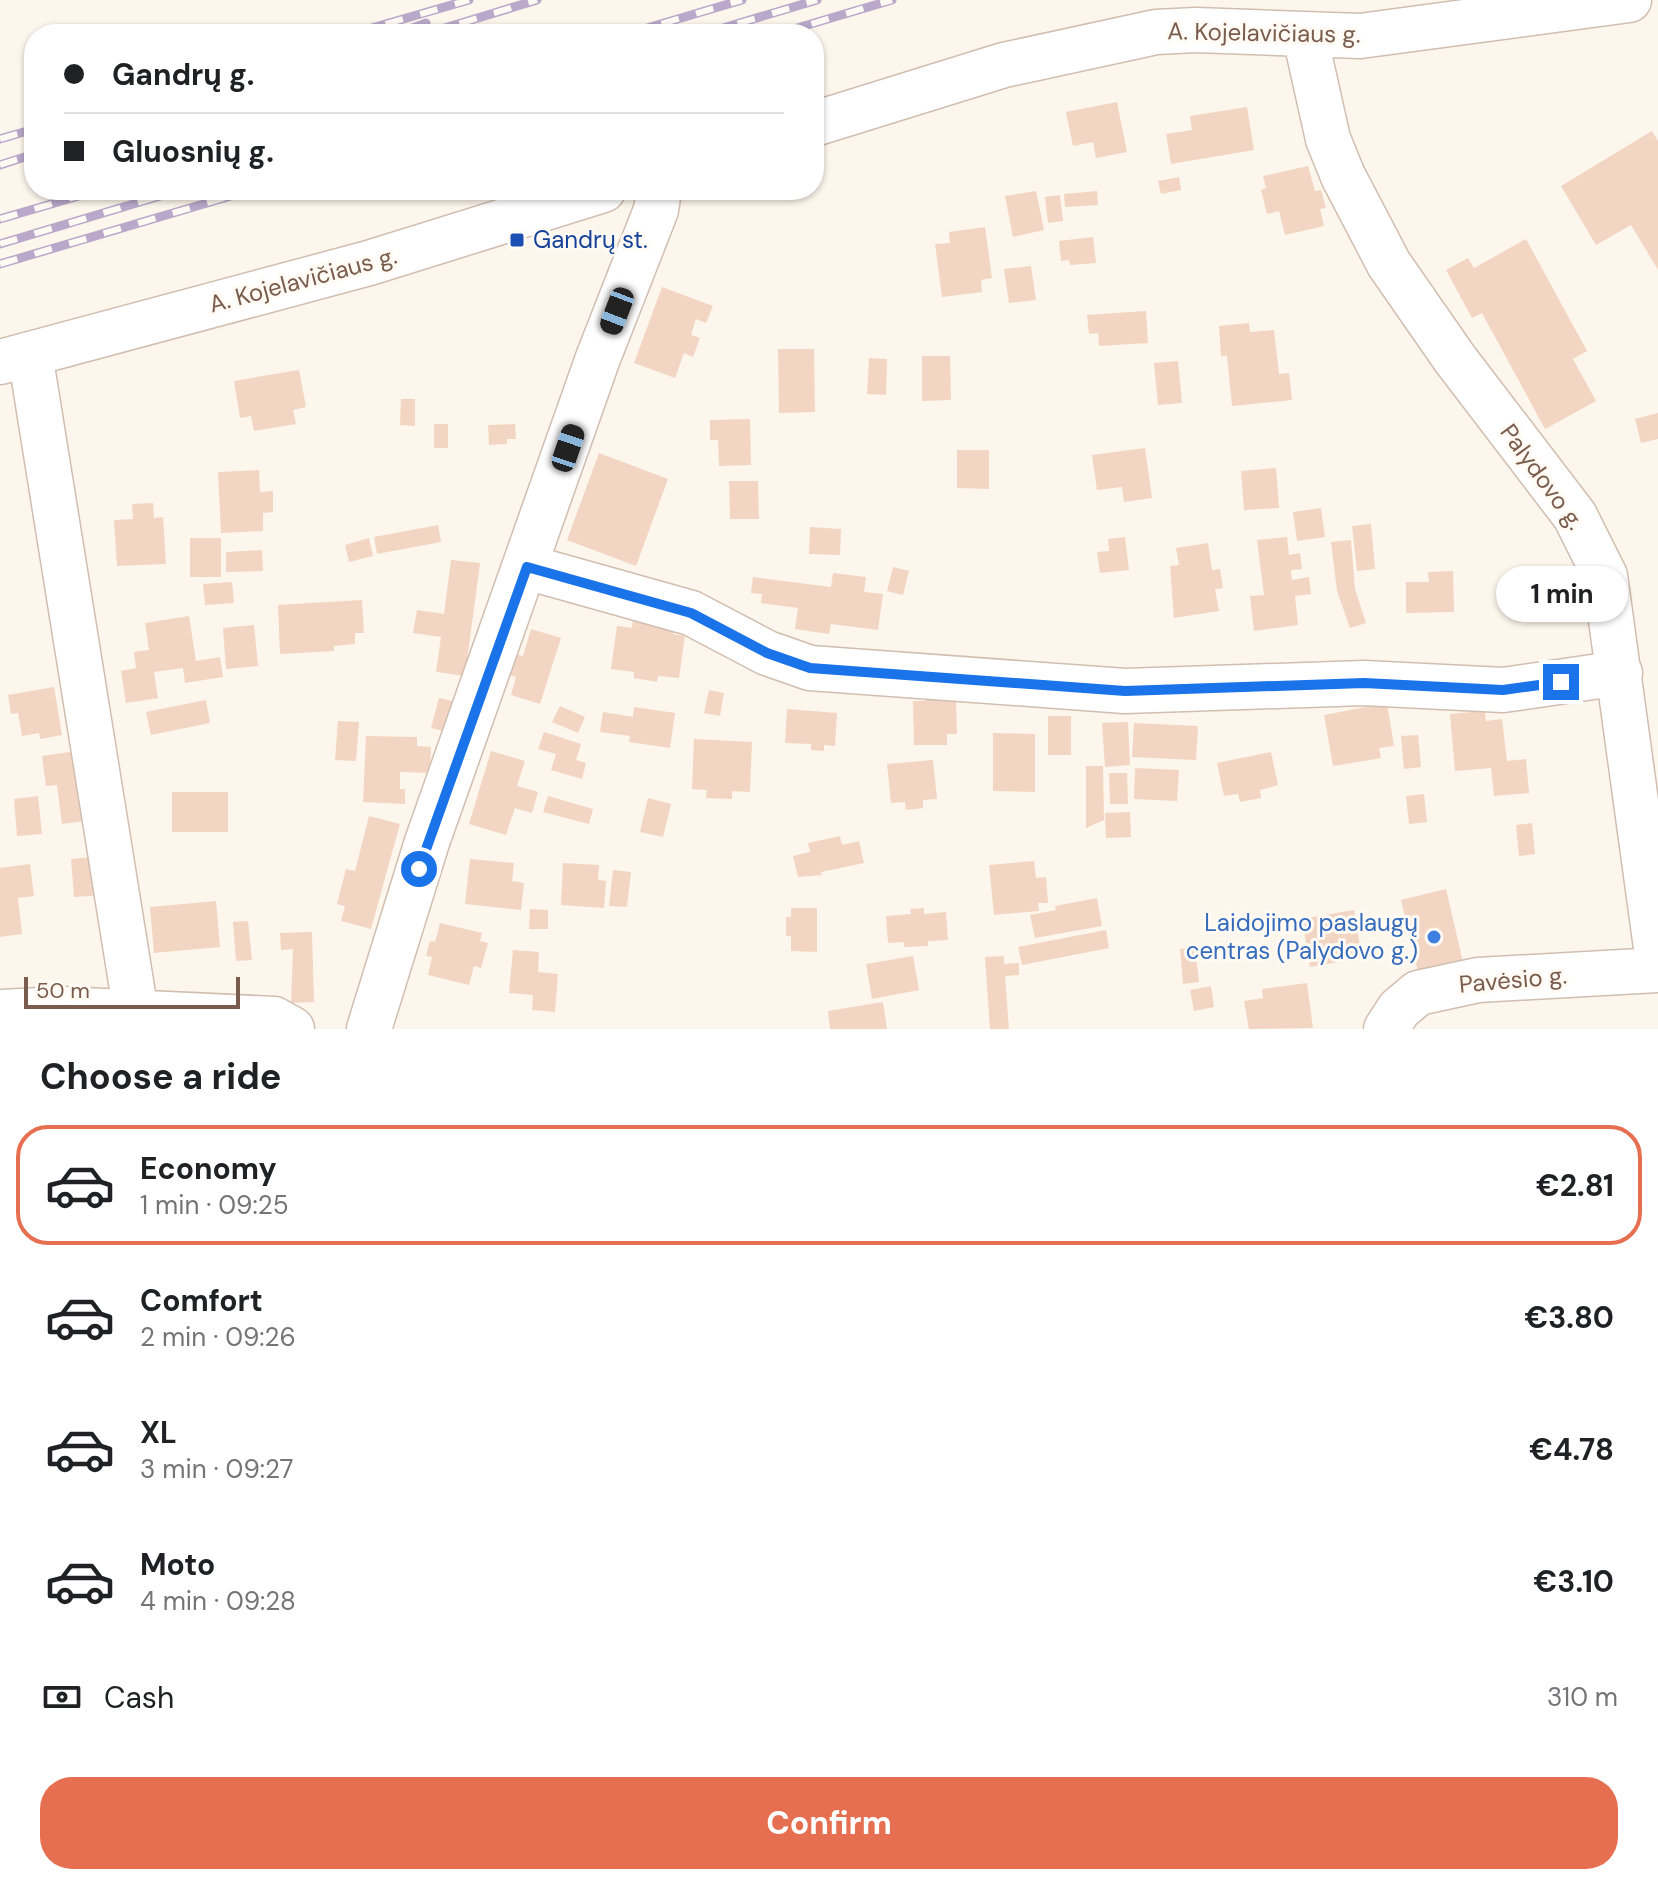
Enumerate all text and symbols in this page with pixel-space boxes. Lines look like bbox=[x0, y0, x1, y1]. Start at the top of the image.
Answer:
street label: A. Kojelavičiaus g. bbox=[1167, 15, 1361, 50]
text: Gandrų g. bbox=[112, 55, 254, 94]
text: Gluosnių g. bbox=[112, 132, 274, 171]
place label: Gandrų st. bbox=[533, 224, 648, 255]
marker: Gandrų st. bbox=[508, 231, 526, 249]
street label: A. Kojelavičiaus g. bbox=[206, 240, 400, 319]
car bbox=[597, 284, 637, 338]
street label: Palydovo g. bbox=[1494, 418, 1591, 536]
car bbox=[549, 421, 587, 475]
callout: 1 min bbox=[1495, 566, 1627, 622]
text: 1 min bbox=[1530, 577, 1594, 611]
route end bbox=[1543, 664, 1579, 700]
route start bbox=[401, 851, 437, 887]
place label: Laidojimo paslaugų centras (Palydovo g.) bbox=[1186, 907, 1418, 966]
marker: Laidojimo paslaugų centras (Palydovo g.) bbox=[1425, 928, 1443, 946]
street label: Pavėsio g. bbox=[1458, 959, 1568, 1000]
scale bar bbox=[24, 973, 240, 1009]
text: 50 m bbox=[36, 976, 90, 1005]
text: Choose a ride bbox=[40, 1053, 281, 1100]
icon: car bbox=[44, 1149, 116, 1221]
text: Economy bbox=[140, 1149, 277, 1188]
text: €2.81 bbox=[1536, 1166, 1614, 1205]
text: 1 min · 09:25 bbox=[140, 1188, 289, 1222]
icon: car bbox=[44, 1281, 116, 1353]
text: Comfort bbox=[140, 1281, 263, 1320]
text: €3.80 bbox=[1525, 1298, 1614, 1337]
text: 2 min · 09:26 bbox=[140, 1320, 296, 1354]
icon: car bbox=[44, 1413, 116, 1485]
text: XL bbox=[140, 1413, 177, 1452]
text: €4.78 bbox=[1529, 1430, 1614, 1469]
text: 3 min · 09:27 bbox=[140, 1452, 293, 1486]
icon: car bbox=[44, 1545, 116, 1617]
text: Moto bbox=[140, 1545, 215, 1584]
text: €3.10 bbox=[1534, 1562, 1614, 1601]
text: 4 min · 09:28 bbox=[140, 1584, 296, 1618]
icon: cash bbox=[40, 1675, 84, 1719]
text: Cash bbox=[104, 1678, 174, 1717]
text: 310 m bbox=[1547, 1680, 1618, 1714]
button: Confirm bbox=[40, 1777, 1618, 1869]

